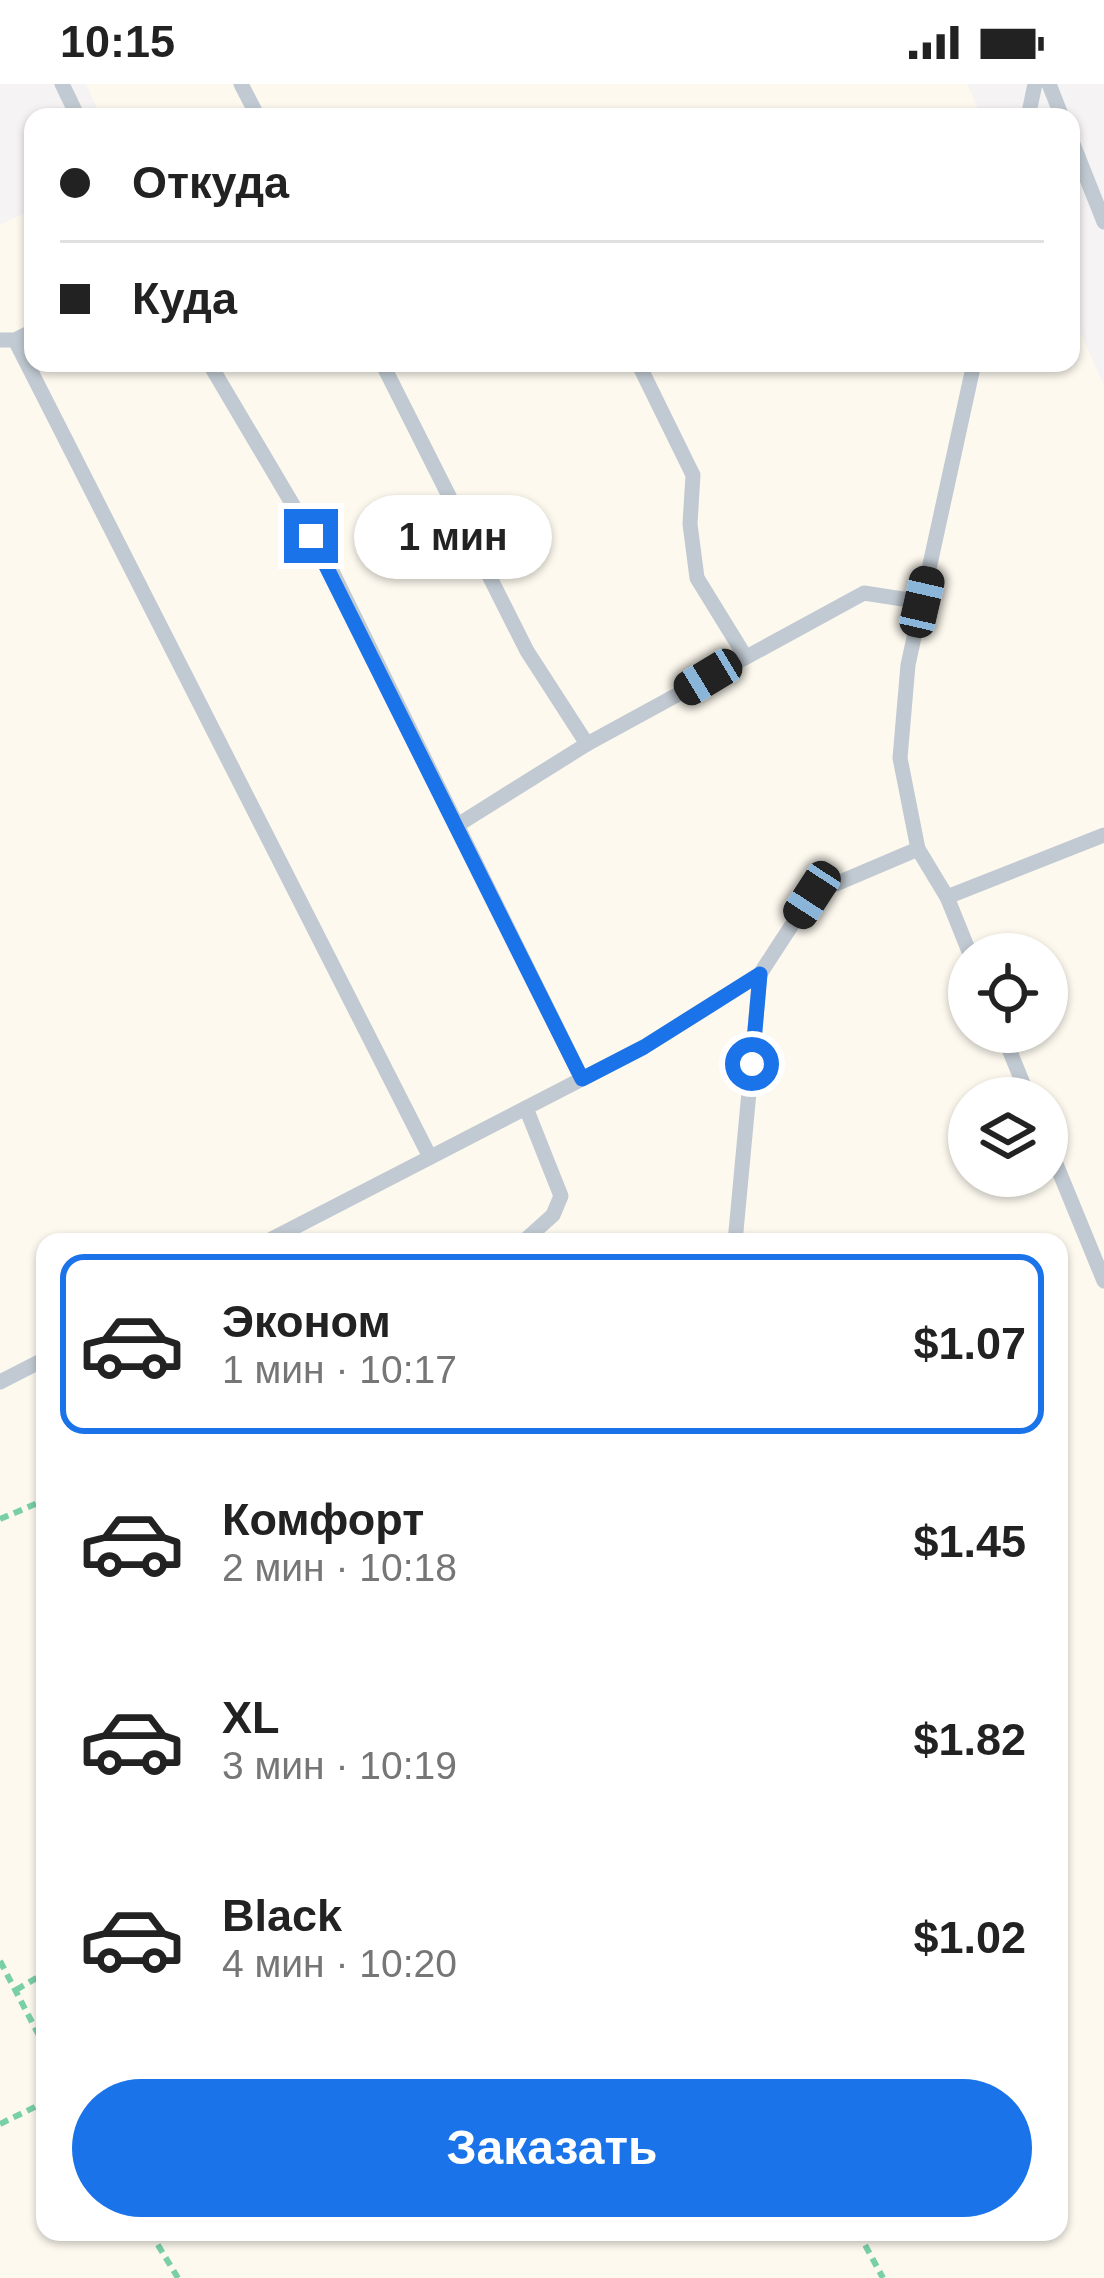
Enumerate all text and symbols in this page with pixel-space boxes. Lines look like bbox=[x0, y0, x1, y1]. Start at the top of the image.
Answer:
text: 10:15 bbox=[60, 16, 175, 67]
text: Откуда bbox=[132, 157, 289, 208]
text: Куда bbox=[132, 273, 237, 324]
callout: 1 мин bbox=[353, 494, 551, 578]
route end bbox=[284, 509, 338, 563]
text: 1 мин bbox=[399, 515, 507, 558]
car bbox=[896, 563, 948, 641]
car bbox=[668, 643, 748, 711]
car bbox=[777, 855, 847, 935]
map controls bbox=[948, 933, 1068, 1197]
button: locate bbox=[948, 933, 1068, 1053]
route start bbox=[725, 1037, 779, 1091]
button: layers bbox=[948, 1077, 1068, 1197]
icon: car bbox=[78, 1290, 186, 1398]
text: Эконом bbox=[222, 1296, 391, 1347]
text: $1.07 bbox=[913, 1318, 1026, 1369]
text: 1 мин · 10:17 bbox=[222, 1348, 457, 1391]
icon: car bbox=[78, 1488, 186, 1596]
text: Комфорт bbox=[222, 1494, 424, 1545]
text: $1.45 bbox=[913, 1516, 1026, 1567]
text: 2 мин · 10:18 bbox=[222, 1546, 457, 1589]
icon: car bbox=[78, 1686, 186, 1794]
text: XL bbox=[222, 1692, 280, 1743]
text: $1.82 bbox=[913, 1714, 1026, 1765]
text: 3 мин · 10:19 bbox=[222, 1744, 457, 1787]
icon: car bbox=[78, 1884, 186, 1992]
text: Black bbox=[222, 1890, 342, 1941]
text: $1.02 bbox=[913, 1912, 1026, 1963]
text: 4 мин · 10:20 bbox=[222, 1942, 457, 1985]
button: Заказать bbox=[72, 2079, 1032, 2217]

